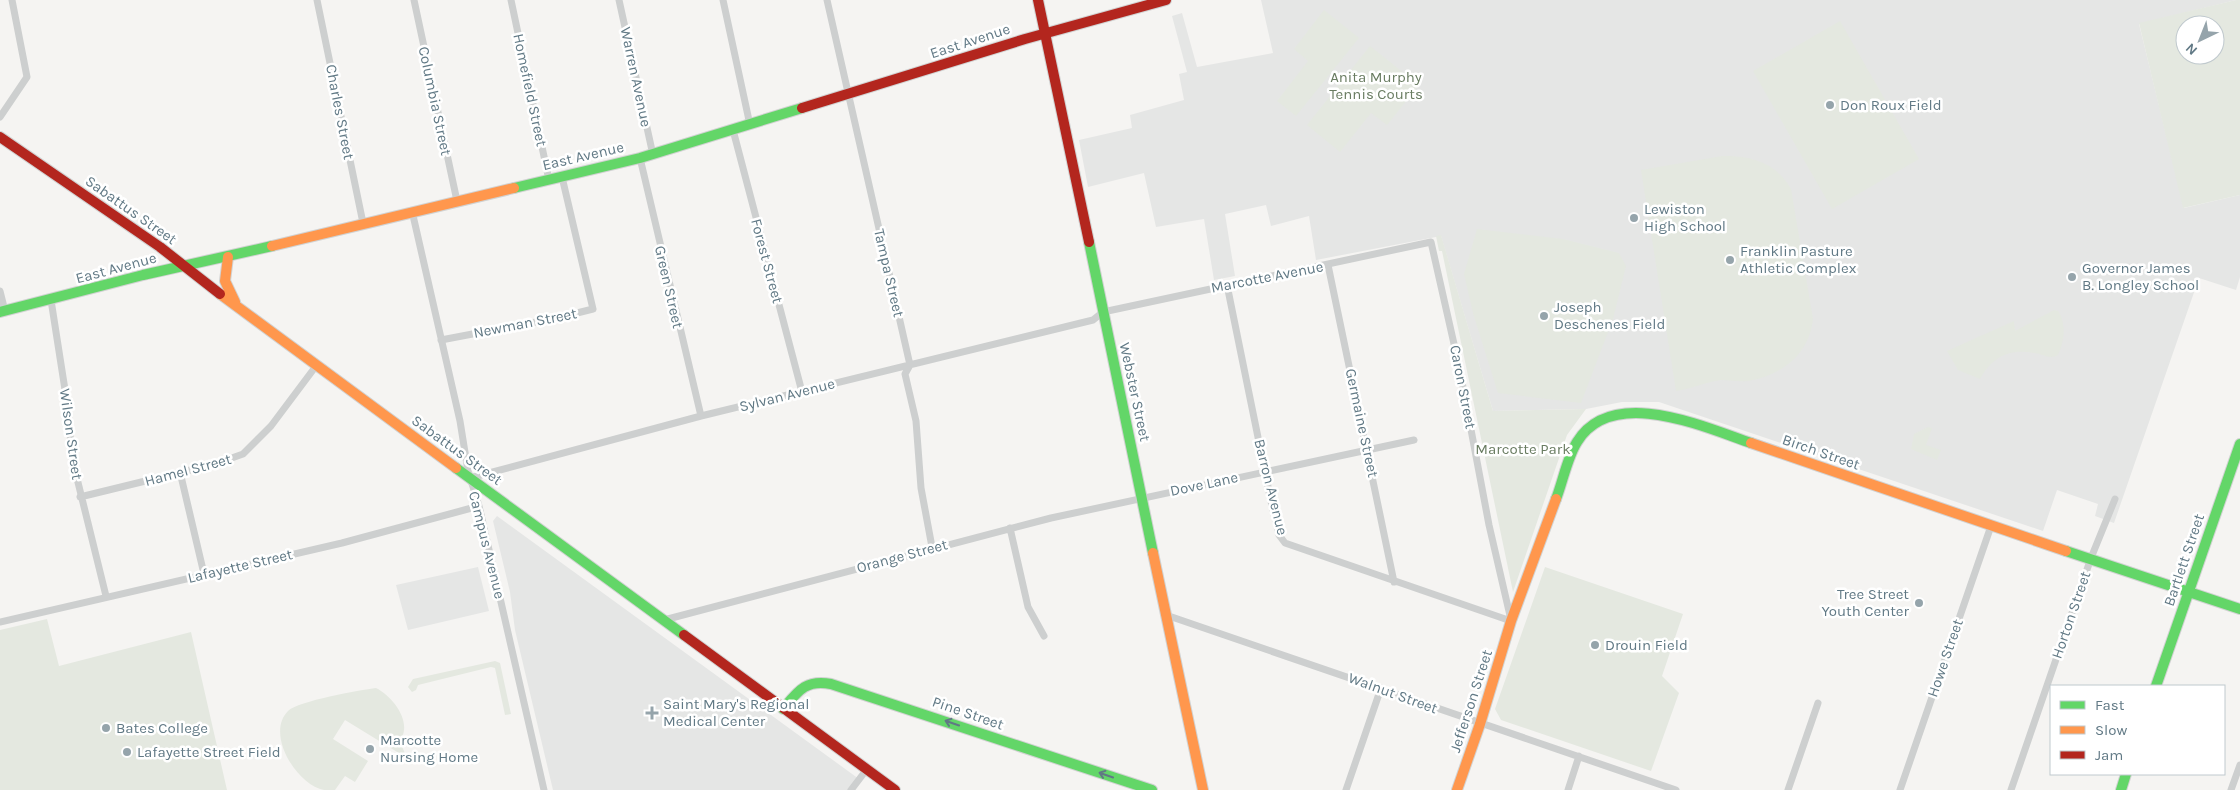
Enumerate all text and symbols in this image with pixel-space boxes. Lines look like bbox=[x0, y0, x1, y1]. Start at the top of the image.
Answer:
north arrow bbox=[2175, 15, 2225, 65]
street label: East Avenue bbox=[928, 20, 1012, 62]
street label: Warren Avenue bbox=[617, 25, 655, 129]
street label: Homefield Street bbox=[509, 32, 551, 149]
text: N bbox=[2182, 39, 2201, 59]
street label: Columbia Street bbox=[415, 45, 455, 158]
street label: Charles Street bbox=[322, 63, 358, 161]
park label: Anita Murphy Tennis Courts bbox=[1329, 68, 1423, 103]
place label: Don Roux Field bbox=[1840, 96, 1942, 114]
marker: Don Roux Field bbox=[1824, 99, 1836, 111]
street label: East Avenue bbox=[540, 138, 626, 174]
street label: Sabattus Street bbox=[82, 172, 180, 248]
place label: Lewiston High School bbox=[1644, 200, 1726, 235]
marker: Lewiston High School bbox=[1628, 212, 1640, 224]
street label: Forest Street bbox=[747, 217, 787, 306]
street label: Tampa Street bbox=[870, 227, 908, 319]
place label: Franklin Pasture Athletic Complex bbox=[1740, 242, 1857, 277]
street label: Green Street bbox=[651, 244, 687, 330]
street label: East Avenue bbox=[74, 249, 158, 287]
marker: Franklin Pasture Athletic Complex bbox=[1724, 254, 1736, 266]
street label: Marcotte Avenue bbox=[1209, 257, 1325, 297]
place label: Governor James B. Longley School bbox=[2082, 259, 2199, 294]
marker: Governor James B. Longley School bbox=[2066, 271, 2078, 283]
place label: Joseph Deschenes Field bbox=[1554, 298, 1665, 333]
street label: Newman Street bbox=[472, 304, 579, 342]
marker: Joseph Deschenes Field bbox=[1538, 310, 1550, 322]
street label: Webster Street bbox=[1116, 341, 1154, 444]
street label: Caron Street bbox=[1446, 344, 1480, 431]
street label: Germaine Street bbox=[1342, 367, 1382, 480]
street label: Sylvan Avenue bbox=[737, 374, 837, 416]
street label: Wilson Street bbox=[56, 387, 86, 481]
street label: Sabattus Street bbox=[408, 411, 506, 489]
street label: Birch Street bbox=[1780, 430, 1862, 474]
street label: Barron Avenue bbox=[1250, 437, 1292, 537]
park label: Marcotte Park bbox=[1475, 440, 1571, 458]
street label: Hamel Street bbox=[143, 450, 234, 490]
street label: Dove Lane bbox=[1168, 468, 1240, 500]
street label: Campus Avenue bbox=[465, 489, 509, 601]
street label: Bartlett Street bbox=[2160, 511, 2208, 609]
street label: Orange Street bbox=[855, 535, 950, 577]
street label: Lafayette Street bbox=[186, 545, 295, 587]
street label: Horton Street bbox=[2048, 569, 2094, 661]
place label: Tree Street Youth Center bbox=[1821, 585, 1910, 620]
marker: Tree Street Youth Center bbox=[1913, 597, 1925, 609]
street label: Howe Street bbox=[1923, 616, 1967, 699]
place label: Drouin Field bbox=[1605, 636, 1688, 654]
marker: Drouin Field bbox=[1589, 639, 1601, 651]
street label: Jefferson Street bbox=[1446, 647, 1496, 755]
street label: Walnut Street bbox=[1346, 668, 1441, 718]
legend bbox=[2050, 685, 2225, 775]
street label: Pine Street bbox=[930, 692, 1006, 734]
place label: Saint Mary's Regional Medical Center bbox=[663, 695, 809, 730]
text: Fast bbox=[2095, 696, 2125, 714]
marker: Saint Mary's Regional Medical Center bbox=[645, 706, 659, 720]
one-way arrow bbox=[945, 718, 960, 727]
place label: Bates College bbox=[116, 719, 208, 737]
text: Slow bbox=[2095, 721, 2127, 739]
marker: Bates College bbox=[100, 722, 112, 734]
place label: Marcotte Nursing Home bbox=[380, 731, 478, 766]
place label: Lafayette Street Field bbox=[137, 743, 281, 761]
marker: Marcotte Nursing Home bbox=[364, 743, 376, 755]
marker: Lafayette Street Field bbox=[121, 746, 133, 758]
text: Jam bbox=[2095, 746, 2123, 764]
one-way arrow bbox=[1098, 769, 1114, 779]

